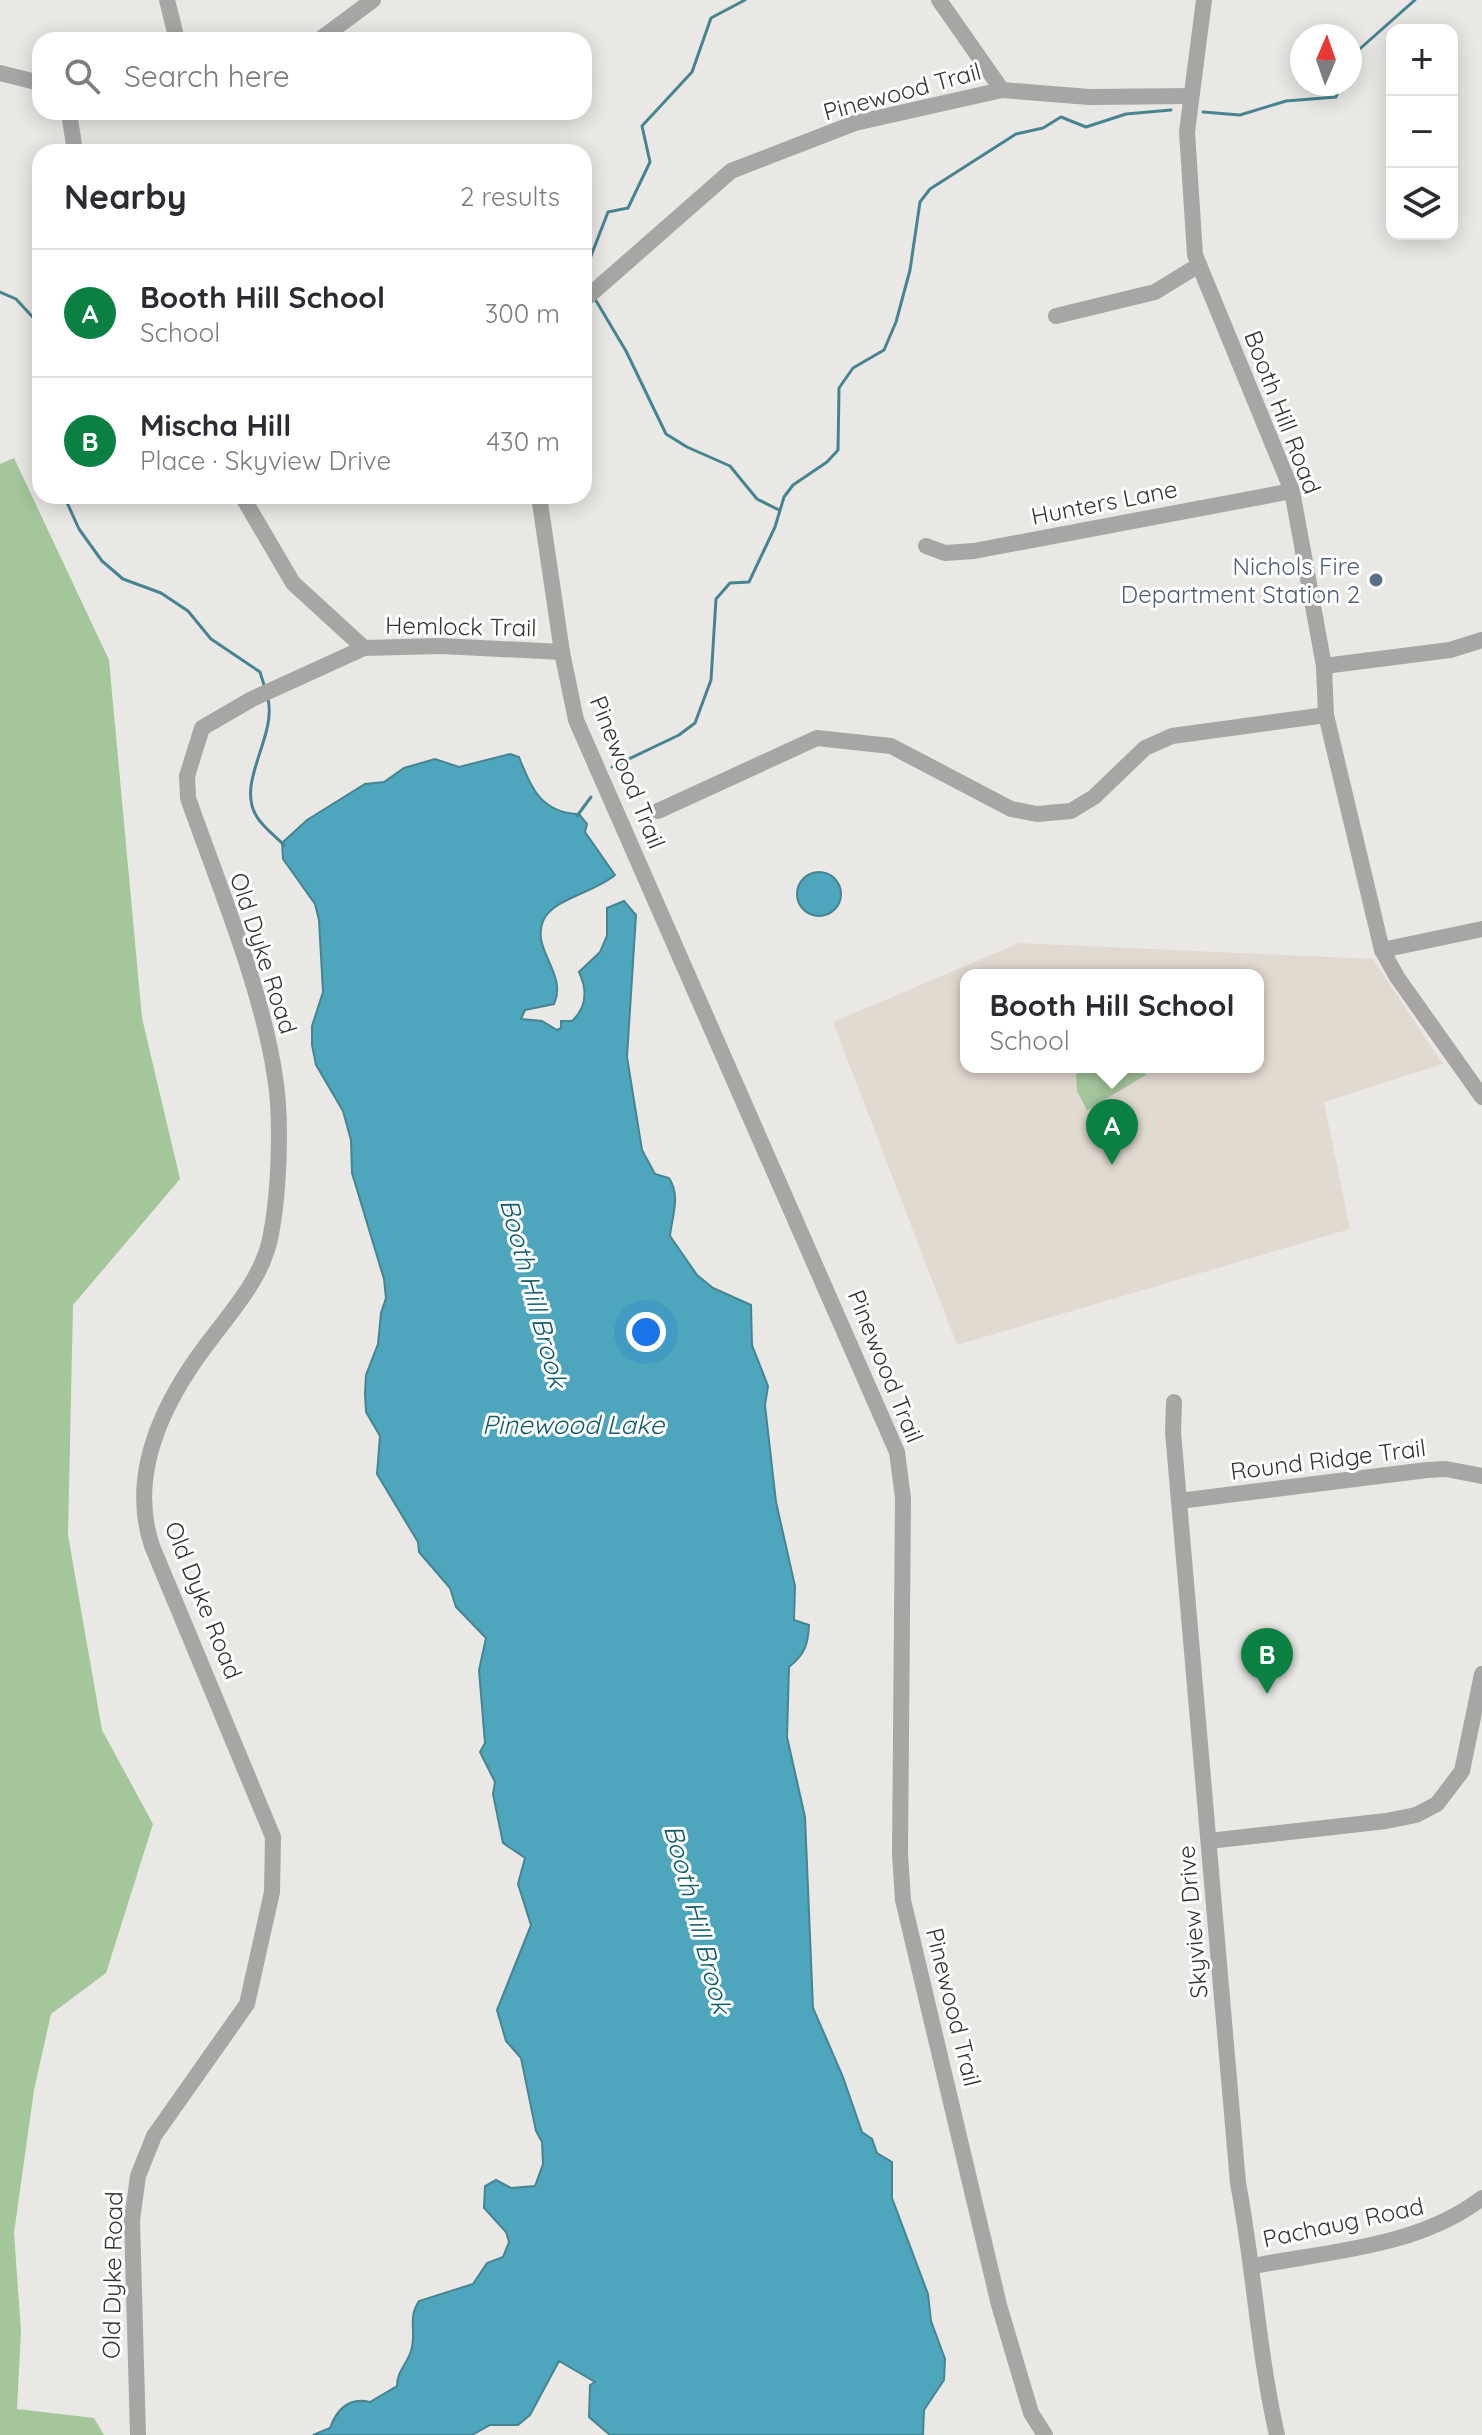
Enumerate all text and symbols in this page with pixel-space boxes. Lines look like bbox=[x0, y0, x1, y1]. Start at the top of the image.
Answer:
north arrow bbox=[1290, 24, 1362, 96]
map controls bbox=[1386, 24, 1458, 240]
button: + bbox=[1386, 24, 1458, 96]
search box bbox=[32, 32, 592, 120]
icon: search bbox=[60, 54, 104, 98]
street label: Pinewood Trail bbox=[820, 56, 984, 126]
text: Search here bbox=[124, 57, 290, 95]
button: − bbox=[1386, 96, 1458, 168]
button: layers bbox=[1386, 168, 1458, 240]
text: Nearby bbox=[64, 175, 187, 218]
text: 2 results bbox=[460, 180, 560, 213]
text: Booth Hill School bbox=[140, 278, 385, 316]
text: A bbox=[82, 297, 98, 330]
text: 300 m bbox=[485, 297, 560, 330]
text: School bbox=[140, 316, 220, 349]
street label: Booth Hill Road bbox=[1238, 326, 1328, 498]
text: Mischa Hill bbox=[140, 406, 291, 444]
text: B bbox=[81, 425, 99, 458]
text: 430 m bbox=[486, 425, 560, 458]
text: Place · Skyview Drive bbox=[140, 444, 391, 477]
street label: Hunters Lane bbox=[1028, 473, 1180, 531]
place label: Nichols Fire Department Station 2 bbox=[1121, 551, 1360, 609]
marker: Nichols Fire Department Station 2 bbox=[1367, 571, 1385, 589]
street label: Hemlock Trail bbox=[385, 610, 537, 642]
street label: Pinewood Trail bbox=[584, 691, 672, 853]
street label: Old Dyke Road bbox=[224, 869, 304, 1037]
popup bbox=[960, 969, 1264, 1073]
text: Booth Hill School bbox=[989, 986, 1235, 1024]
text: School bbox=[989, 1024, 1070, 1057]
pin: A bbox=[1086, 1099, 1138, 1165]
water label: Booth Hill Brook bbox=[493, 1195, 576, 1393]
street label: Pinewood Trail bbox=[842, 1285, 930, 1447]
your location bbox=[626, 1312, 666, 1352]
water label: Pinewood Lake bbox=[482, 1408, 665, 1441]
street label: Round Ridge Trail bbox=[1229, 1432, 1427, 1486]
street label: Old Dyke Road bbox=[159, 1517, 249, 1683]
pin: B bbox=[1241, 1628, 1293, 1694]
water label: Booth Hill Brook bbox=[657, 1821, 740, 2019]
street label: Skyview Drive bbox=[1170, 1844, 1214, 2000]
street label: Pinewood Trail bbox=[920, 1925, 988, 2089]
street label: Pachaug Road bbox=[1260, 2190, 1426, 2254]
street label: Old Dyke Road bbox=[96, 2191, 128, 2359]

